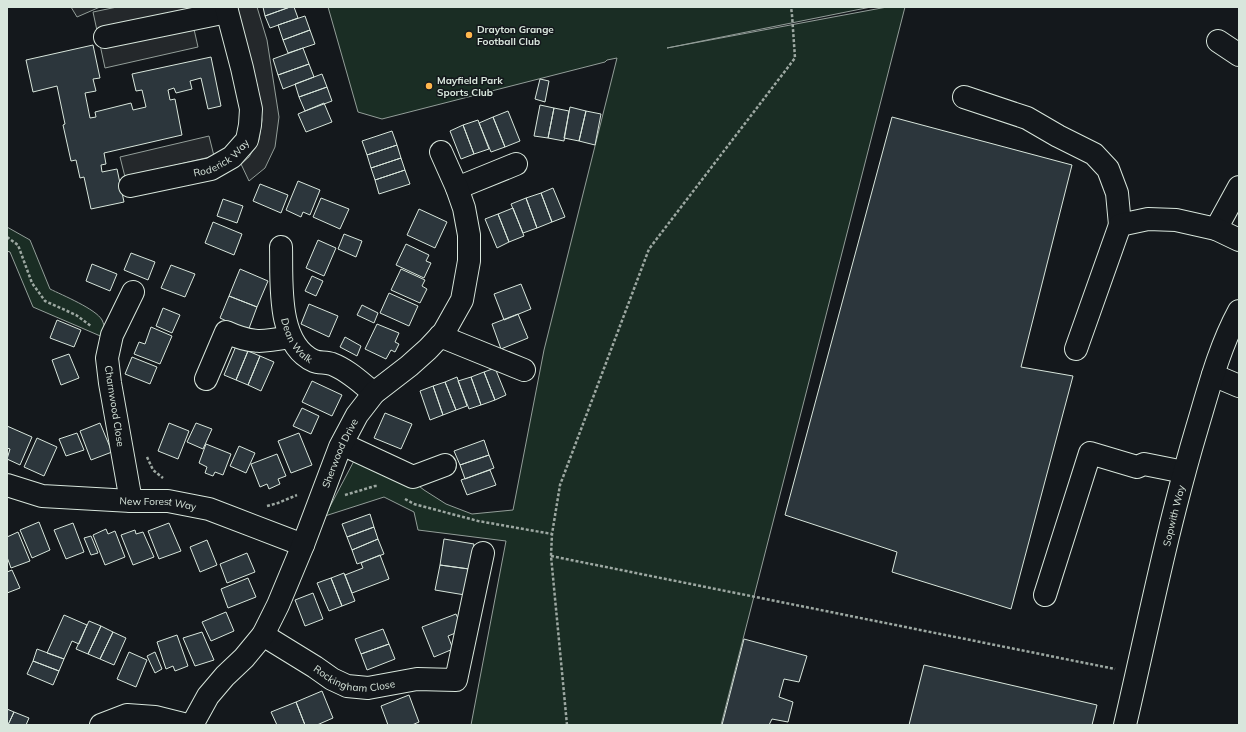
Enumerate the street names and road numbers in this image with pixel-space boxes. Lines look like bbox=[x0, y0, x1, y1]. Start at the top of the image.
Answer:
street label: Roderick Way bbox=[192, 136, 252, 180]
street label: Dean Walk bbox=[278, 317, 316, 366]
street label: Charnwood Close bbox=[102, 365, 127, 448]
street label: Sherwood Drive bbox=[319, 416, 361, 490]
street label: Sopwith Way bbox=[1160, 483, 1188, 548]
street label: New Forest Way bbox=[119, 494, 198, 514]
street label: Rockingham Close bbox=[311, 662, 396, 695]

